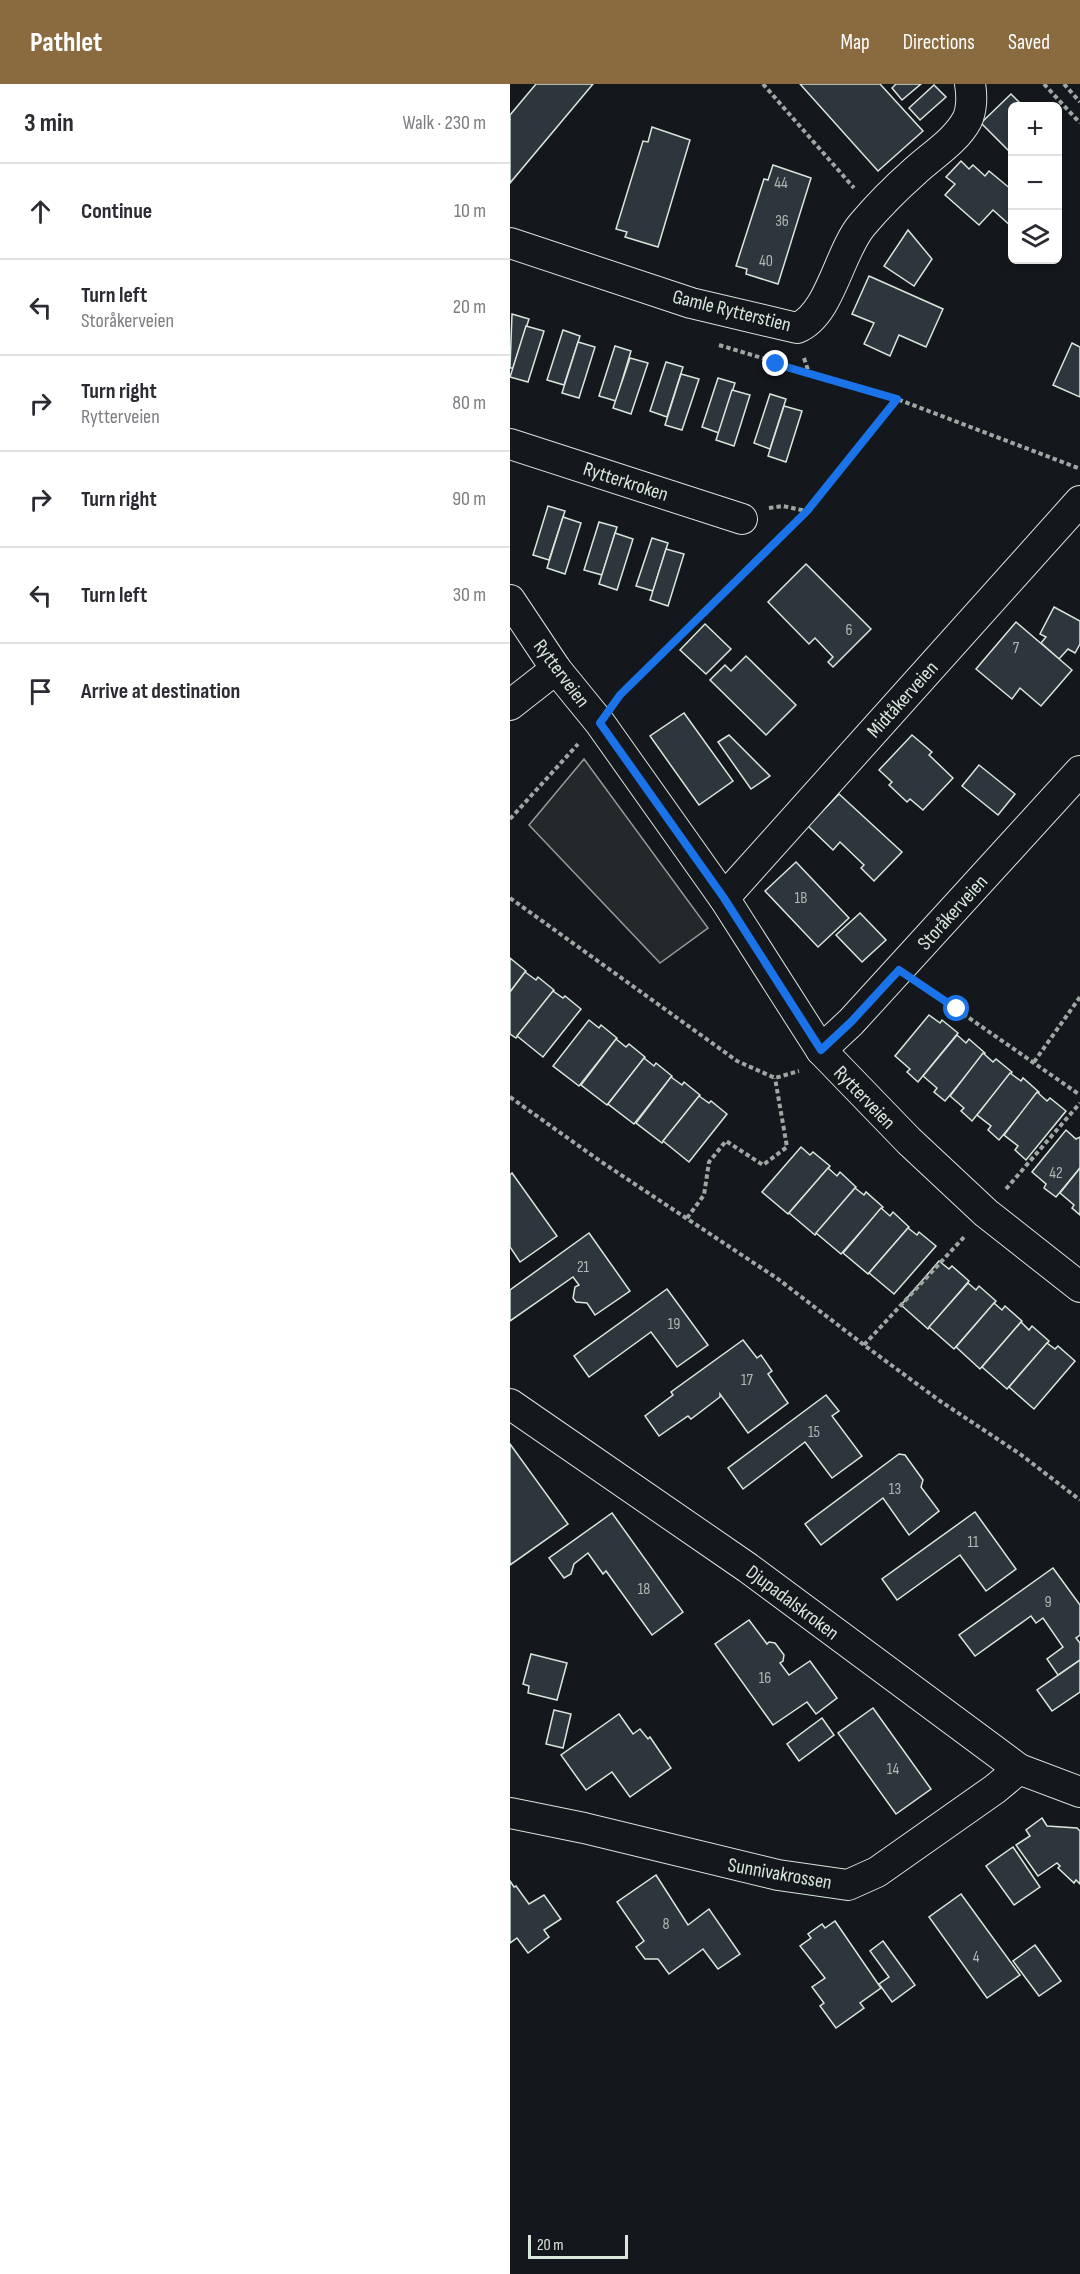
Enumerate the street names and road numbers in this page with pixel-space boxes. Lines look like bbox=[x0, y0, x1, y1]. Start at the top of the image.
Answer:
street label: Gamle Rytterstien bbox=[670, 285, 793, 337]
street label: Rytterkroken bbox=[580, 457, 671, 507]
street label: Rytterveien bbox=[528, 635, 594, 712]
street label: Midtåkerveien bbox=[862, 656, 943, 743]
street label: Storåkerveien bbox=[913, 870, 993, 955]
street label: Rytterveien bbox=[828, 1061, 900, 1134]
street label: Djupadalskroken bbox=[741, 1560, 844, 1645]
street label: Sunnivakrossen bbox=[726, 1853, 834, 1895]

